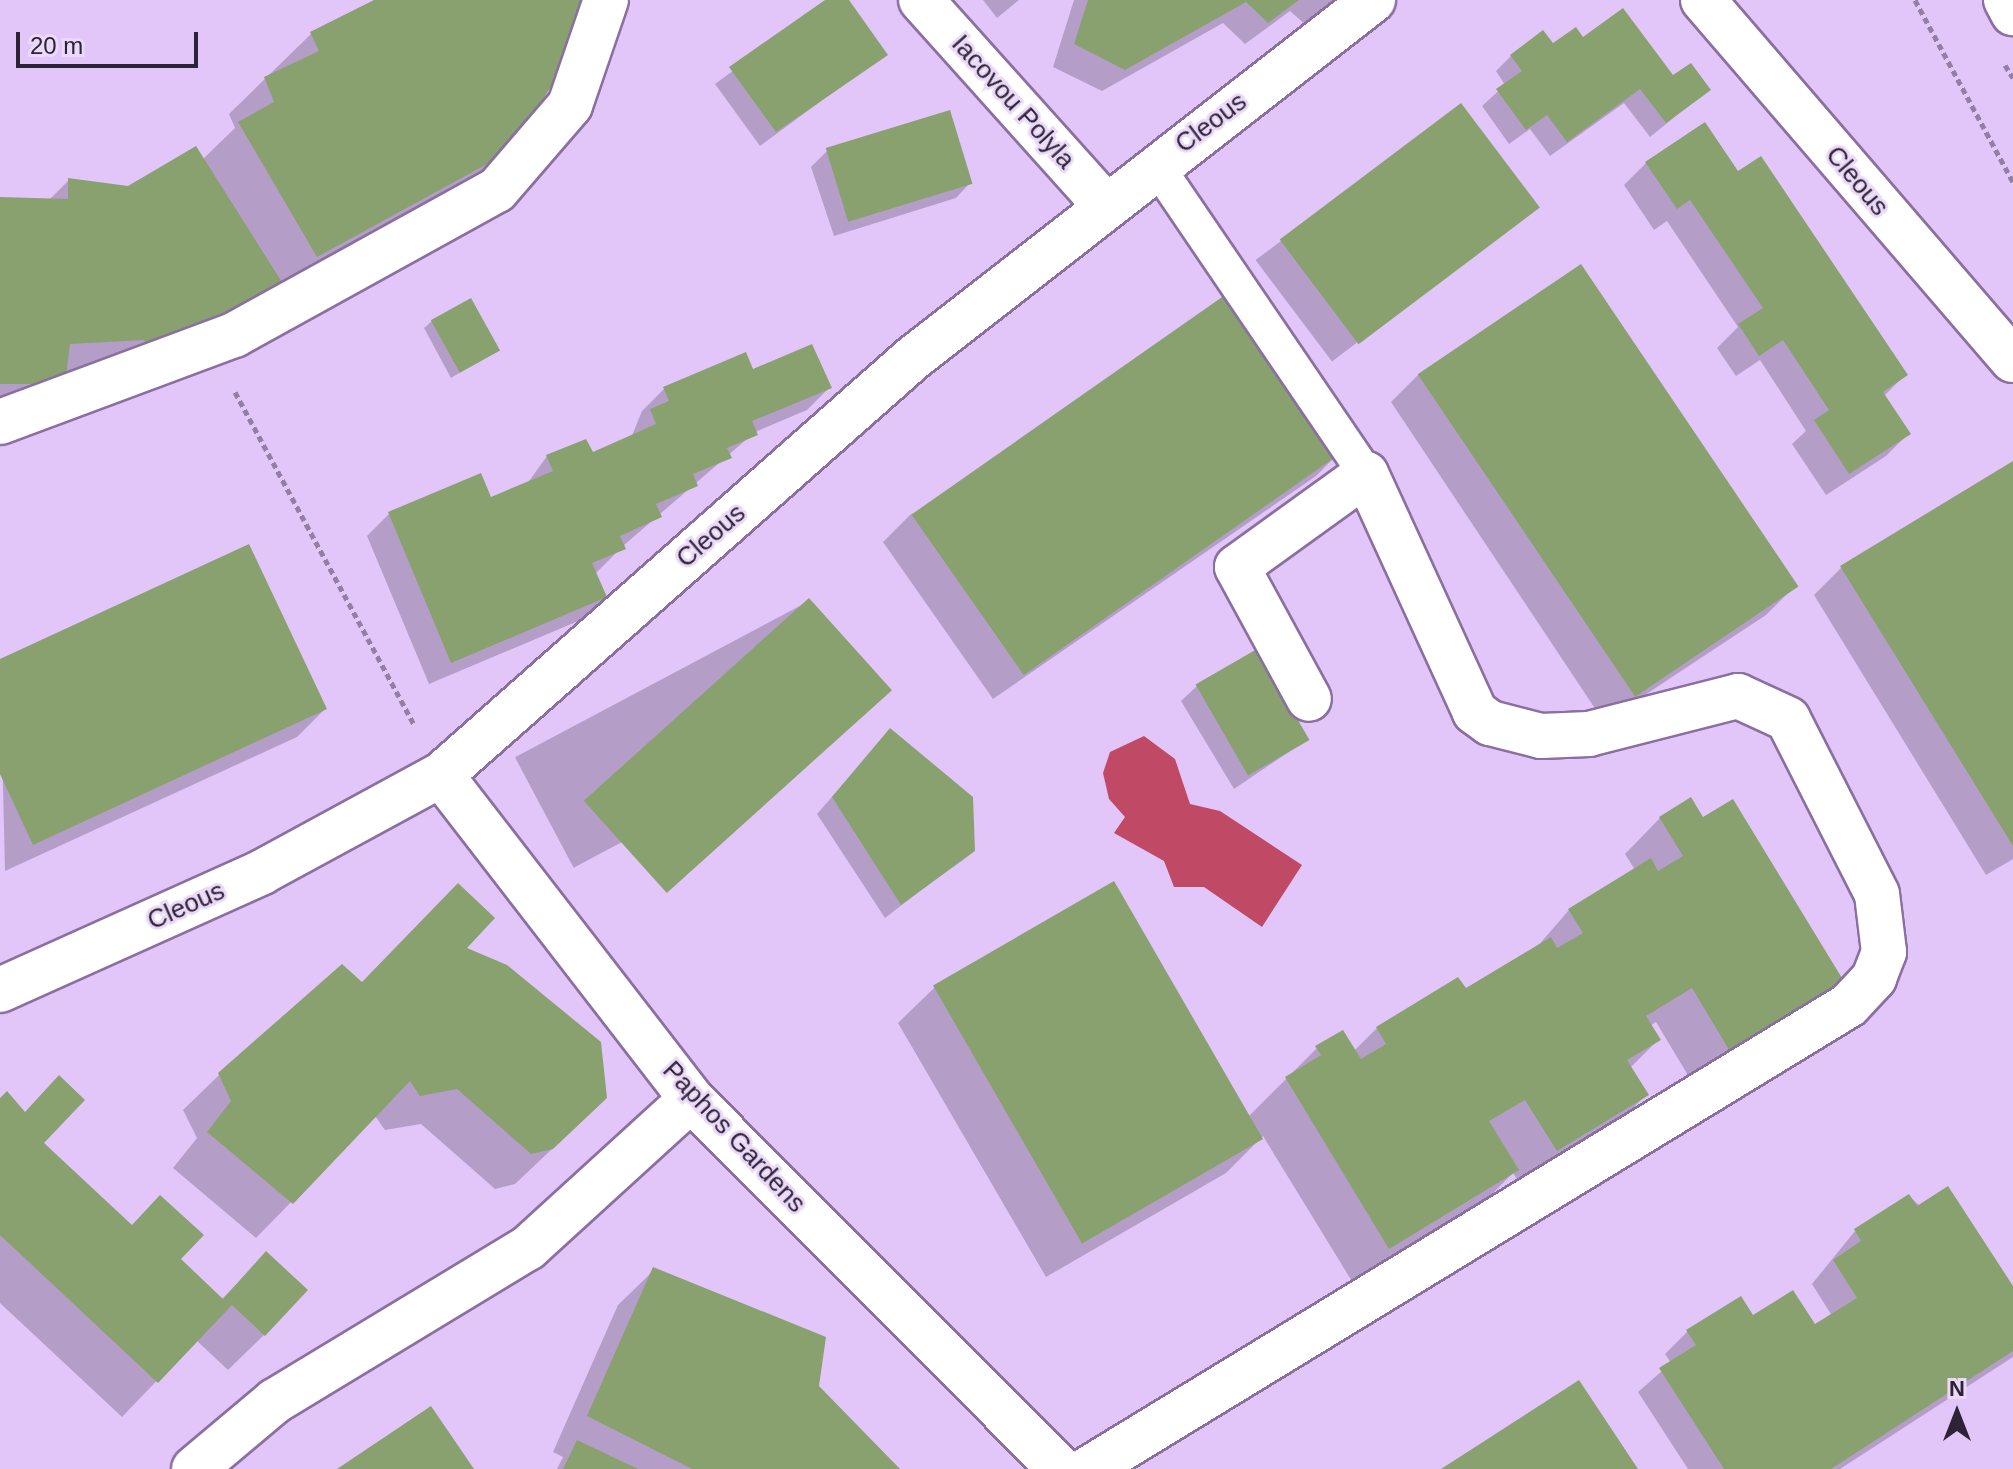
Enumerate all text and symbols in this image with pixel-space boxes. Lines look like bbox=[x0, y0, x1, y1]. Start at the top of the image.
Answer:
scale bar bbox=[20, 16, 202, 66]
street label: Iacovou Polyla bbox=[945, 29, 1081, 175]
text: 20 m bbox=[30, 32, 83, 59]
street label: Cleous bbox=[1169, 86, 1253, 160]
street label: Cleous bbox=[1819, 140, 1895, 222]
street label: Cleous bbox=[670, 498, 752, 574]
street label: Cleous bbox=[143, 875, 229, 937]
street label: Paphos Gardens bbox=[656, 1055, 812, 1219]
north arrow bbox=[1917, 1373, 1997, 1453]
text: N bbox=[1949, 1376, 1965, 1401]

